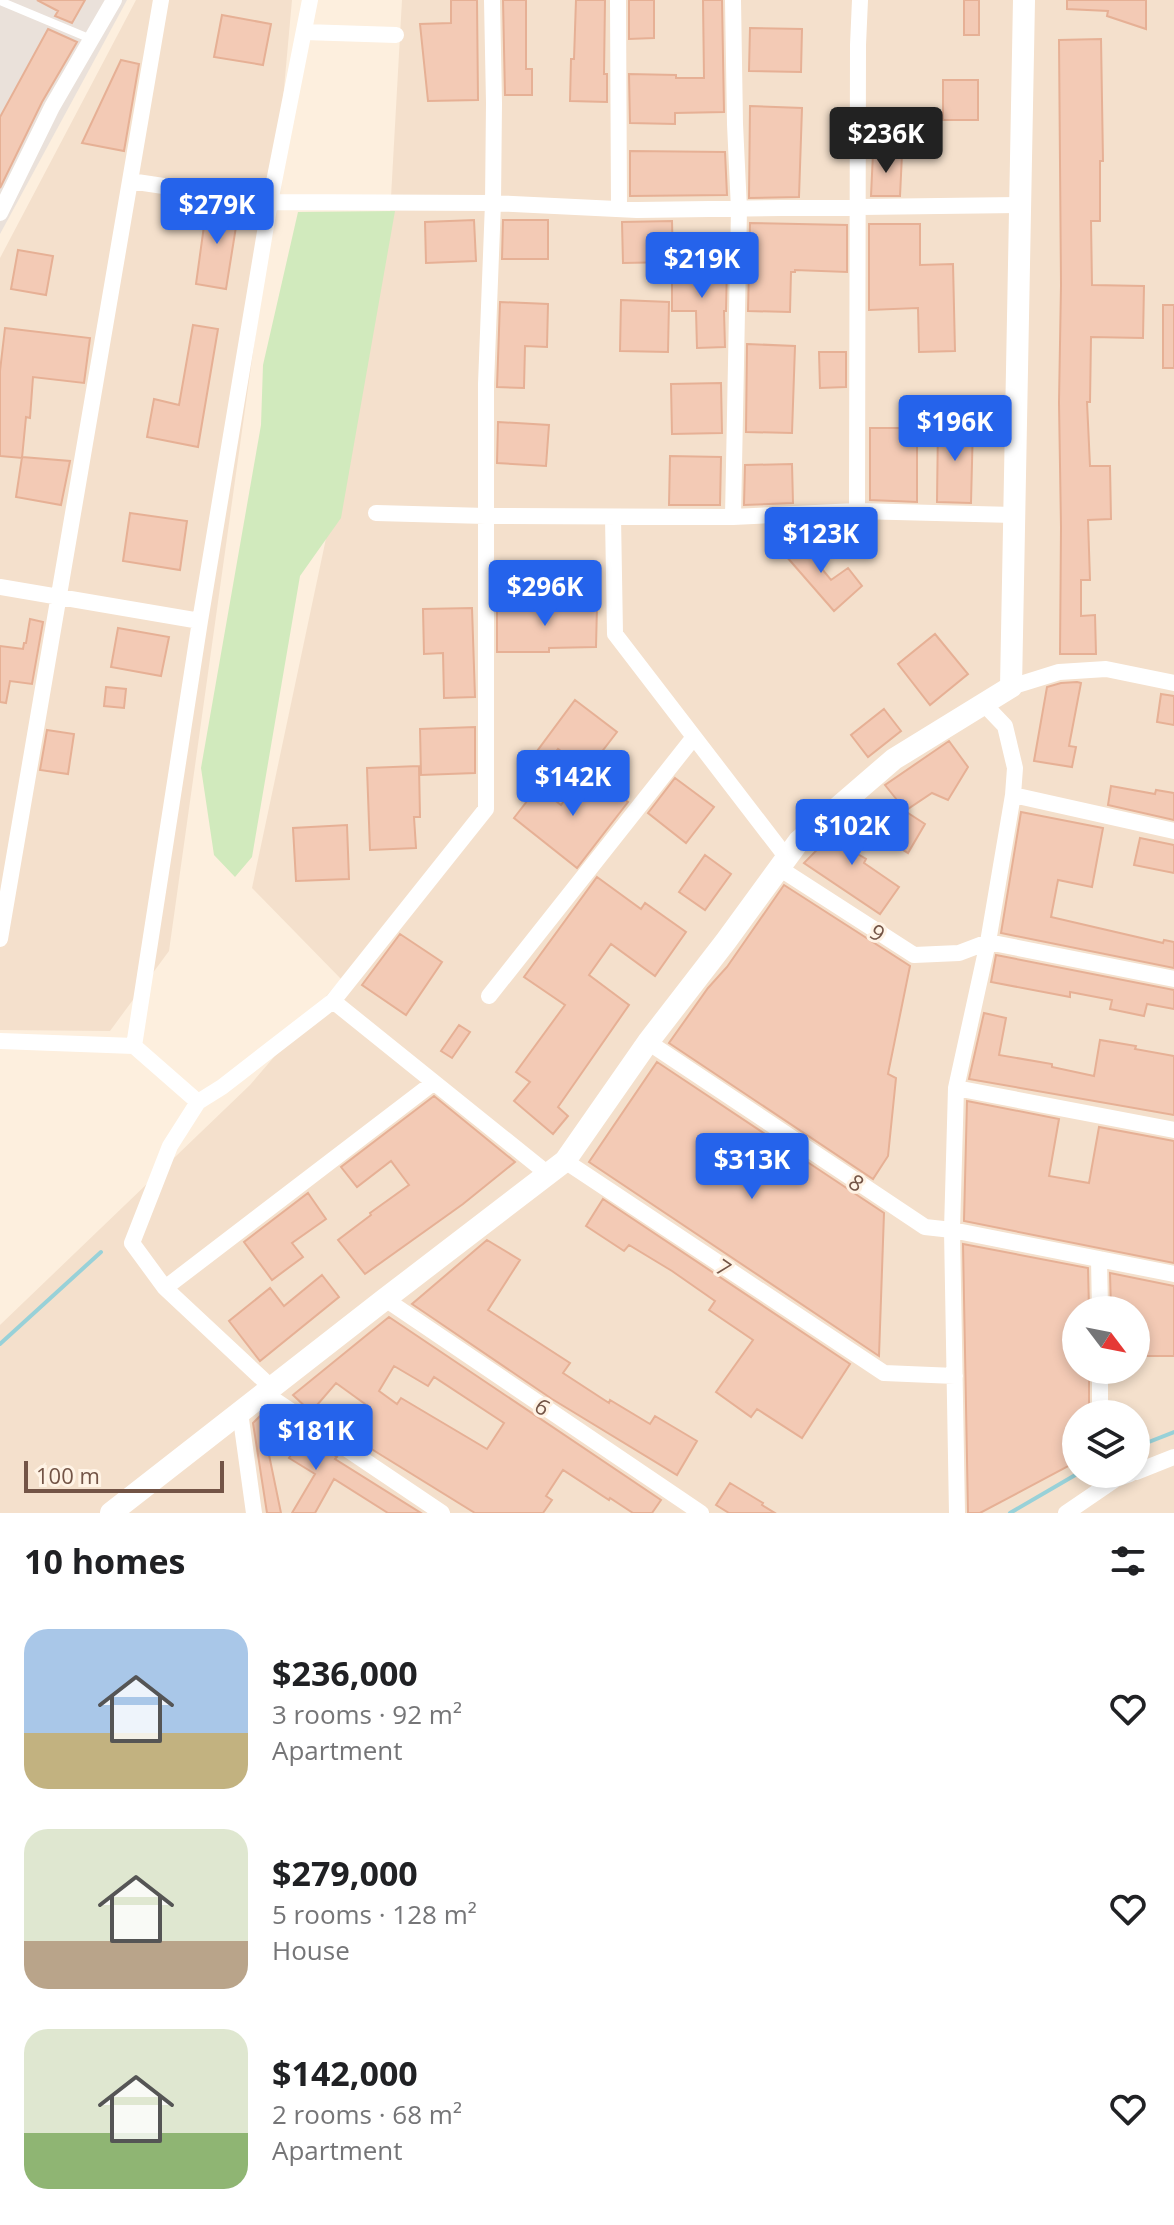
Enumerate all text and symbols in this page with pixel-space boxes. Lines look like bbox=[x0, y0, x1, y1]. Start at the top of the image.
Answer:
pin: $236K bbox=[830, 107, 942, 175]
text: $236K bbox=[848, 115, 924, 151]
pin: $279K bbox=[161, 178, 273, 246]
text: $279K bbox=[179, 186, 255, 222]
pin: $219K bbox=[646, 232, 758, 300]
text: $219K bbox=[664, 240, 740, 276]
pin: $196K bbox=[899, 395, 1011, 463]
text: $196K bbox=[917, 403, 993, 439]
pin: $123K bbox=[765, 507, 877, 575]
text: $123K bbox=[783, 515, 859, 551]
pin: $296K bbox=[489, 560, 601, 628]
text: $296K bbox=[507, 568, 583, 604]
pin: $142K bbox=[517, 750, 629, 818]
text: $142K bbox=[535, 758, 611, 794]
pin: $102K bbox=[796, 799, 908, 867]
text: $102K bbox=[814, 807, 890, 843]
street label: 9 bbox=[865, 916, 891, 948]
pin: $313K bbox=[696, 1133, 808, 1201]
text: $313K bbox=[714, 1141, 790, 1177]
street label: 8 bbox=[843, 1166, 871, 1198]
street label: 7 bbox=[710, 1251, 738, 1283]
north arrow bbox=[1062, 1296, 1150, 1384]
map controls bbox=[1062, 1296, 1150, 1488]
street label: 6 bbox=[529, 1390, 557, 1422]
button: layers bbox=[1062, 1400, 1150, 1488]
pin: $181K bbox=[260, 1404, 372, 1472]
text: $181K bbox=[278, 1412, 354, 1448]
scale bar bbox=[24, 1457, 224, 1493]
text: 100 m bbox=[36, 1460, 100, 1490]
text: 10 homes bbox=[24, 1538, 185, 1584]
icon: filters bbox=[1106, 1539, 1150, 1583]
text: $236,000 bbox=[272, 1650, 418, 1696]
icon: home bbox=[88, 1661, 184, 1757]
icon: heart bbox=[1106, 1687, 1150, 1731]
text: 3 rooms · 92 m² bbox=[272, 1696, 462, 1732]
text: Apartment bbox=[272, 1732, 403, 1768]
text: $279,000 bbox=[272, 1850, 418, 1896]
icon: home bbox=[88, 1861, 184, 1957]
icon: heart bbox=[1106, 1887, 1150, 1931]
text: 5 rooms · 128 m² bbox=[272, 1896, 477, 1932]
text: House bbox=[272, 1932, 350, 1968]
text: $142,000 bbox=[272, 2050, 418, 2096]
icon: home bbox=[88, 2061, 184, 2157]
icon: heart bbox=[1106, 2087, 1150, 2131]
text: 2 rooms · 68 m² bbox=[272, 2096, 462, 2132]
text: Apartment bbox=[272, 2132, 403, 2168]

